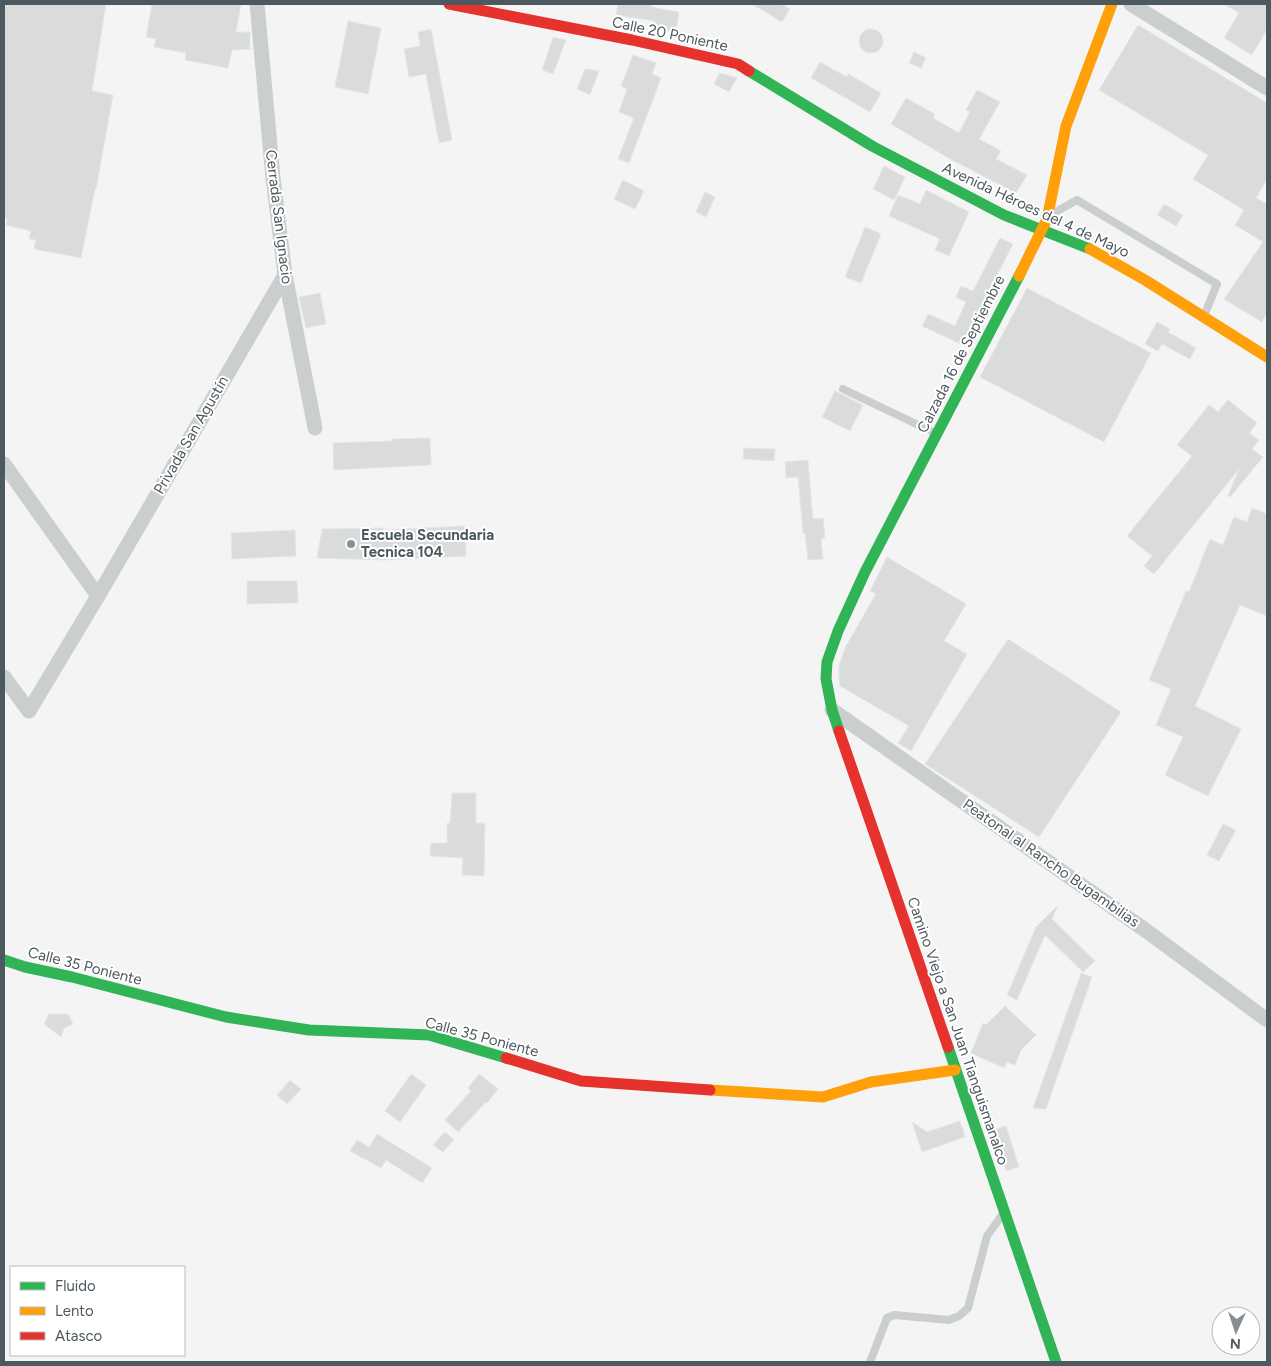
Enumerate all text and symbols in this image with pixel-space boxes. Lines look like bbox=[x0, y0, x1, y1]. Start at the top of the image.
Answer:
street label: Calle 20 Poniente bbox=[610, 13, 730, 55]
street label: Cerrada San Ignacio bbox=[262, 149, 296, 285]
street label: Avenida Héroes del 4 de Mayo bbox=[940, 159, 1133, 261]
street label: Calzada 16 de Septiembre bbox=[913, 272, 1009, 436]
street label: Privada San Agustín bbox=[150, 373, 232, 497]
place label: Escuela Secundaria Tecnica 104 bbox=[361, 526, 494, 561]
marker: Escuela Secundaria Tecnica 104 bbox=[345, 538, 357, 550]
street label: Peatonal al Rancho Bugambilias bbox=[959, 795, 1143, 931]
street label: Camino Viejo a San Juan Tianguismanalco bbox=[904, 895, 1013, 1168]
street label: Calle 35 Poniente bbox=[26, 943, 144, 989]
street label: Calle 35 Poniente bbox=[423, 1013, 541, 1061]
legend bbox=[10, 1266, 185, 1356]
text: Fluido bbox=[55, 1277, 96, 1295]
text: Lento bbox=[55, 1302, 94, 1320]
north arrow bbox=[1211, 1306, 1261, 1356]
text: Atasco bbox=[55, 1327, 103, 1345]
text: N bbox=[1229, 1335, 1241, 1352]

